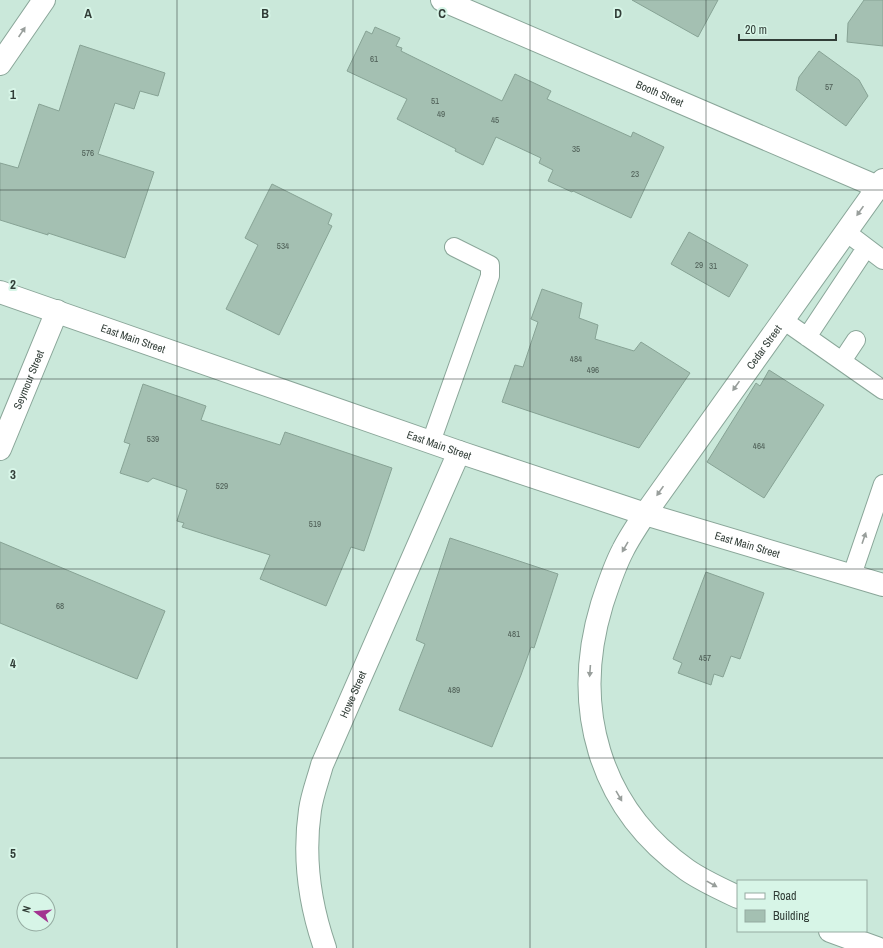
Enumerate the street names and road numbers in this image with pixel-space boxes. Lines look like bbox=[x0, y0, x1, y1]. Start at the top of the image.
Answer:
street label: Booth Street bbox=[634, 77, 686, 110]
street label: East Main Street bbox=[99, 321, 168, 356]
street label: Cedar Street bbox=[743, 322, 785, 372]
street label: Seymour Street bbox=[10, 348, 47, 411]
street label: East Main Street bbox=[405, 427, 474, 463]
street label: East Main Street bbox=[713, 528, 782, 561]
street label: Howe Street bbox=[337, 668, 370, 720]

